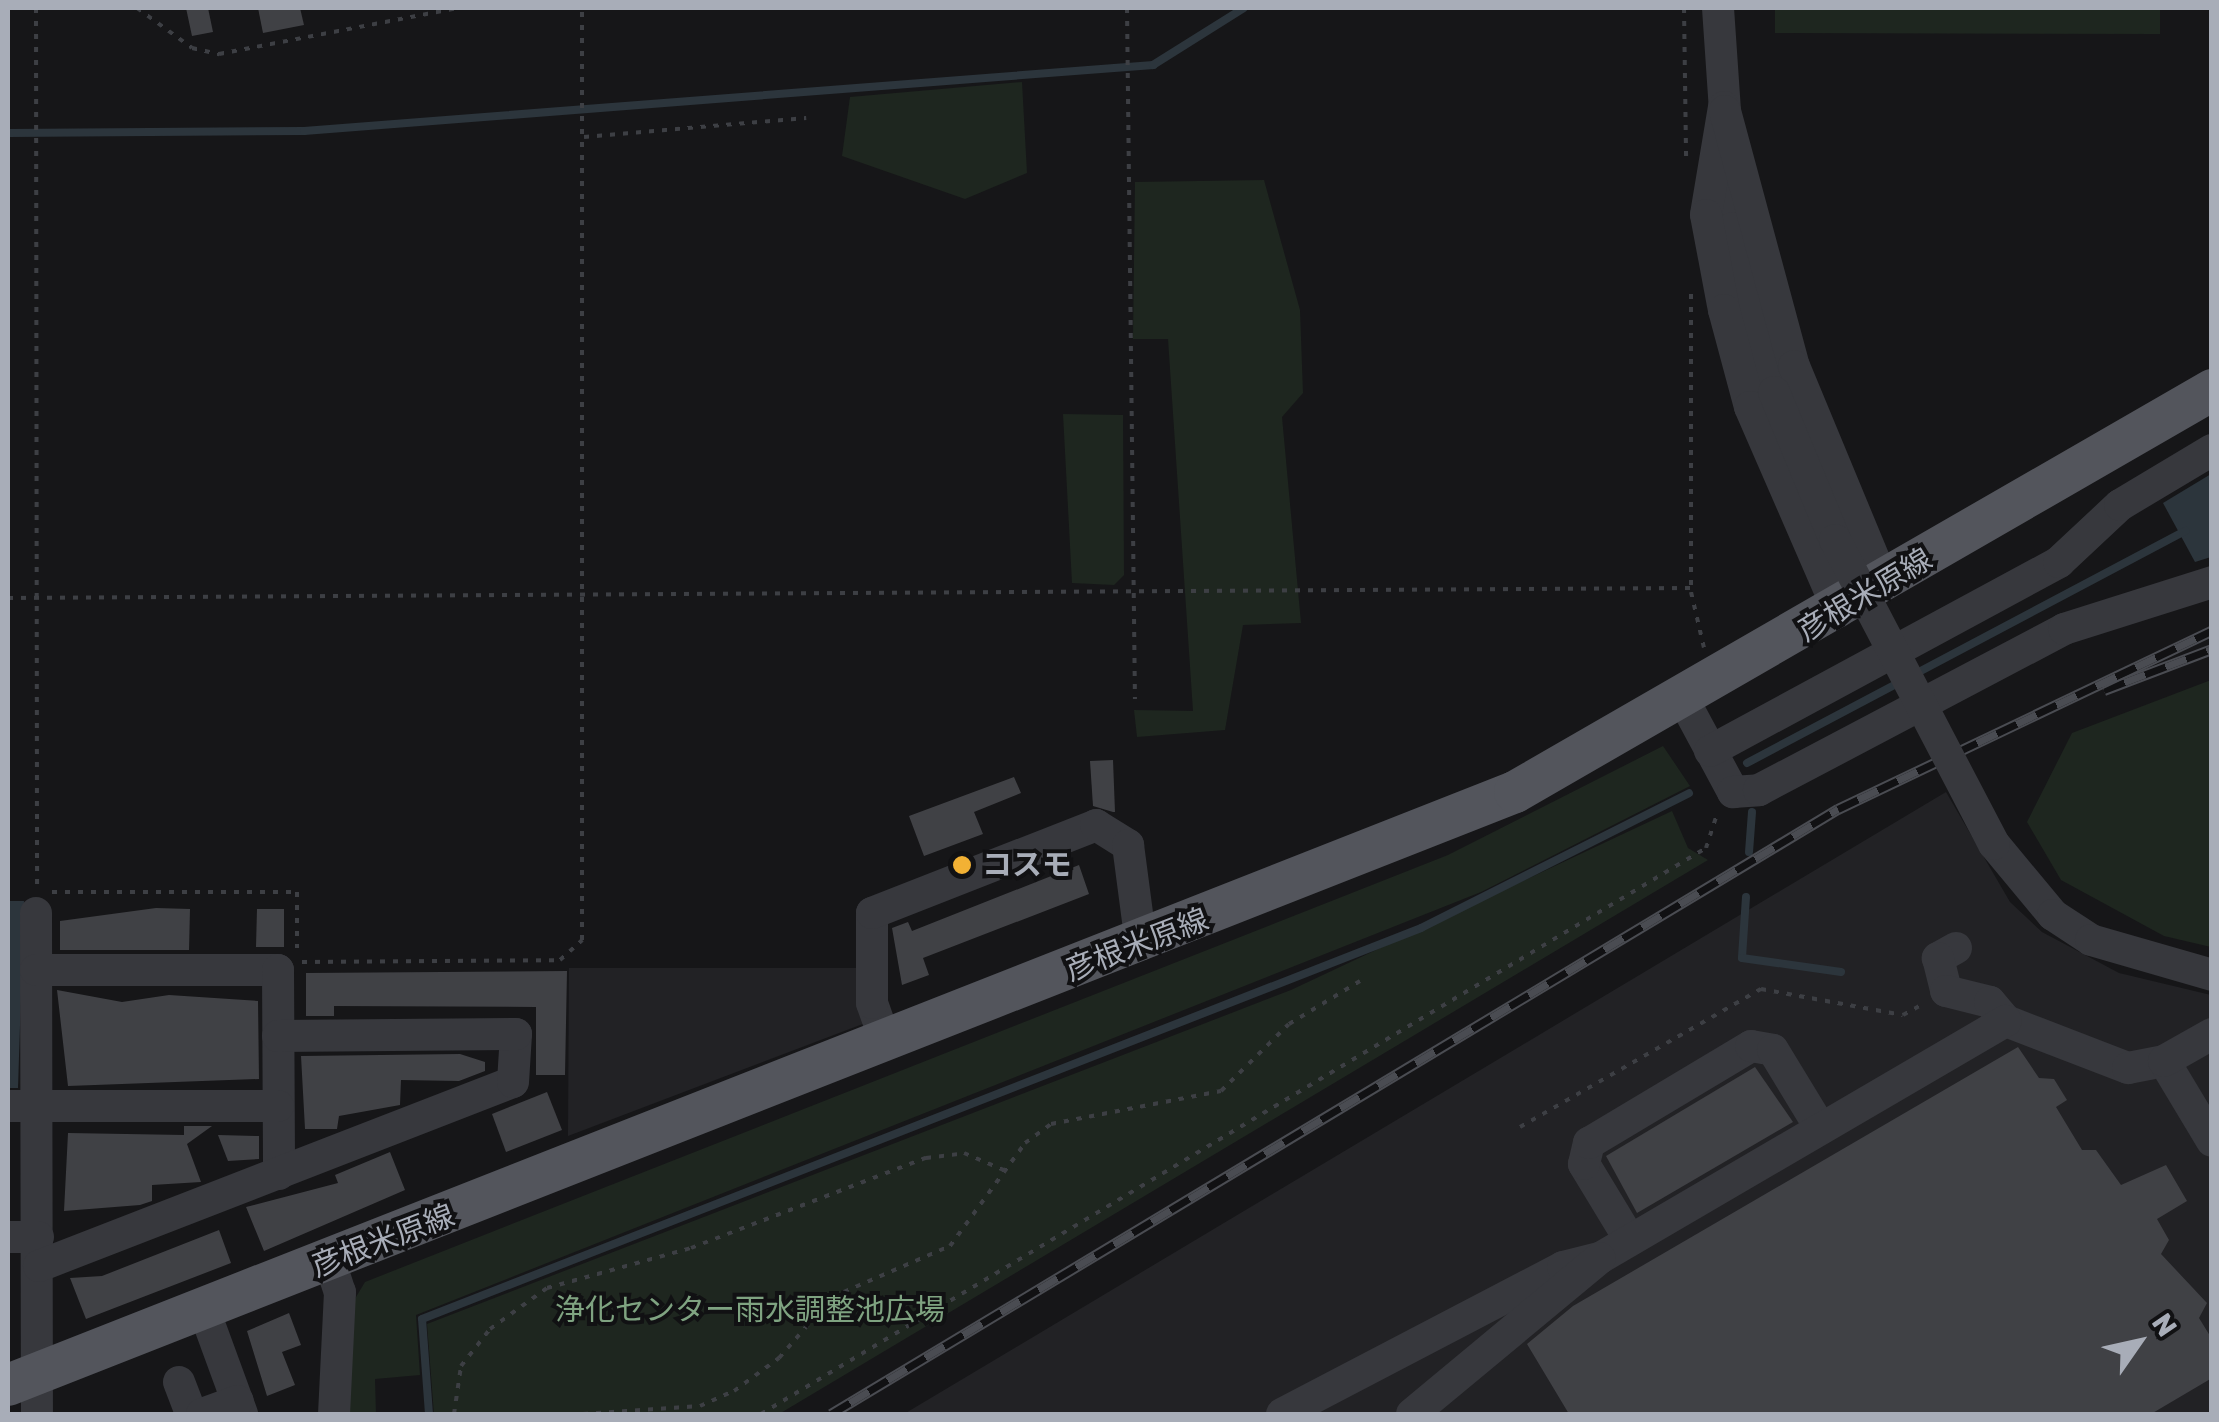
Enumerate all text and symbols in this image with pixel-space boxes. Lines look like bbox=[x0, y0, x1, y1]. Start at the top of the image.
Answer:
street label: 彦根米原線 bbox=[1791, 541, 1939, 649]
place label: コスモ bbox=[982, 847, 1072, 883]
marker: コスモ bbox=[951, 854, 973, 876]
street label: 彦根米原線 bbox=[1061, 901, 1213, 989]
street label: 彦根米原線 bbox=[307, 1197, 459, 1285]
park label: 浄化センター雨水調整池広場 bbox=[555, 1292, 945, 1328]
north arrow bbox=[2089, 1292, 2189, 1392]
text: N bbox=[2145, 1307, 2184, 1343]

